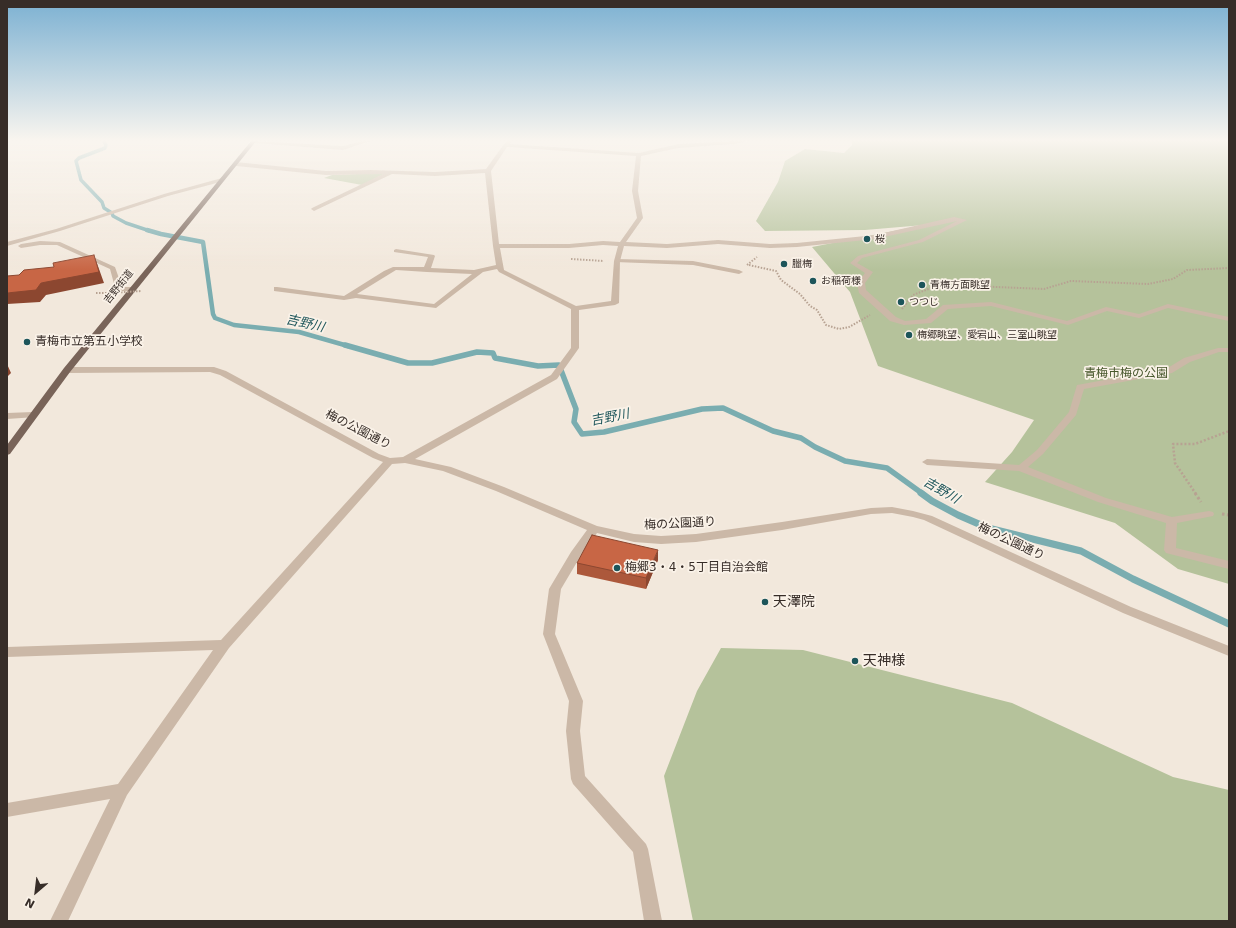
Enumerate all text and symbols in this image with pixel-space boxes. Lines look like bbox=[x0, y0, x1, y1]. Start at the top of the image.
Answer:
place label: 桜 bbox=[875, 233, 885, 245]
marker: 桜 bbox=[862, 234, 872, 244]
place label: 臘梅 bbox=[792, 258, 812, 270]
marker: 臘梅 bbox=[779, 259, 789, 269]
street label: 吉野街道 bbox=[102, 268, 136, 306]
place label: お稲荷様 bbox=[821, 275, 861, 287]
marker: お稲荷様 bbox=[808, 276, 818, 286]
place label: 青梅方面眺望 bbox=[930, 279, 990, 291]
marker: 青梅方面眺望 bbox=[917, 280, 927, 290]
place label: つつじ bbox=[909, 296, 939, 308]
marker: つつじ bbox=[896, 297, 906, 307]
water label: 吉野川 bbox=[284, 312, 326, 336]
place label: 梅郷眺望、愛宕山、三室山眺望 bbox=[917, 329, 1057, 341]
marker: 梅郷眺望、愛宕山、三室山眺望 bbox=[904, 330, 914, 340]
place label: 青梅市立第五小学校 bbox=[35, 335, 143, 349]
marker: 青梅市立第五小学校 bbox=[22, 337, 32, 347]
park label: 青梅市梅の公園 bbox=[1084, 367, 1168, 381]
street label: 梅の公園通り bbox=[323, 407, 393, 453]
water label: 吉野川 bbox=[589, 407, 631, 429]
water label: 吉野川 bbox=[920, 474, 962, 508]
street label: 梅の公園通り bbox=[644, 515, 716, 533]
street label: 梅の公園通り bbox=[975, 520, 1047, 564]
place label: 梅郷3・4・5丁目自治会館 bbox=[625, 561, 768, 575]
marker: 梅郷3・4・5丁目自治会館 bbox=[612, 563, 622, 573]
place label: 天澤院 bbox=[773, 594, 815, 610]
marker: 天澤院 bbox=[760, 597, 770, 607]
place label: 天神様 bbox=[863, 653, 905, 669]
marker: 天神様 bbox=[850, 656, 860, 666]
north arrow bbox=[16, 872, 56, 912]
text: N bbox=[23, 895, 37, 911]

